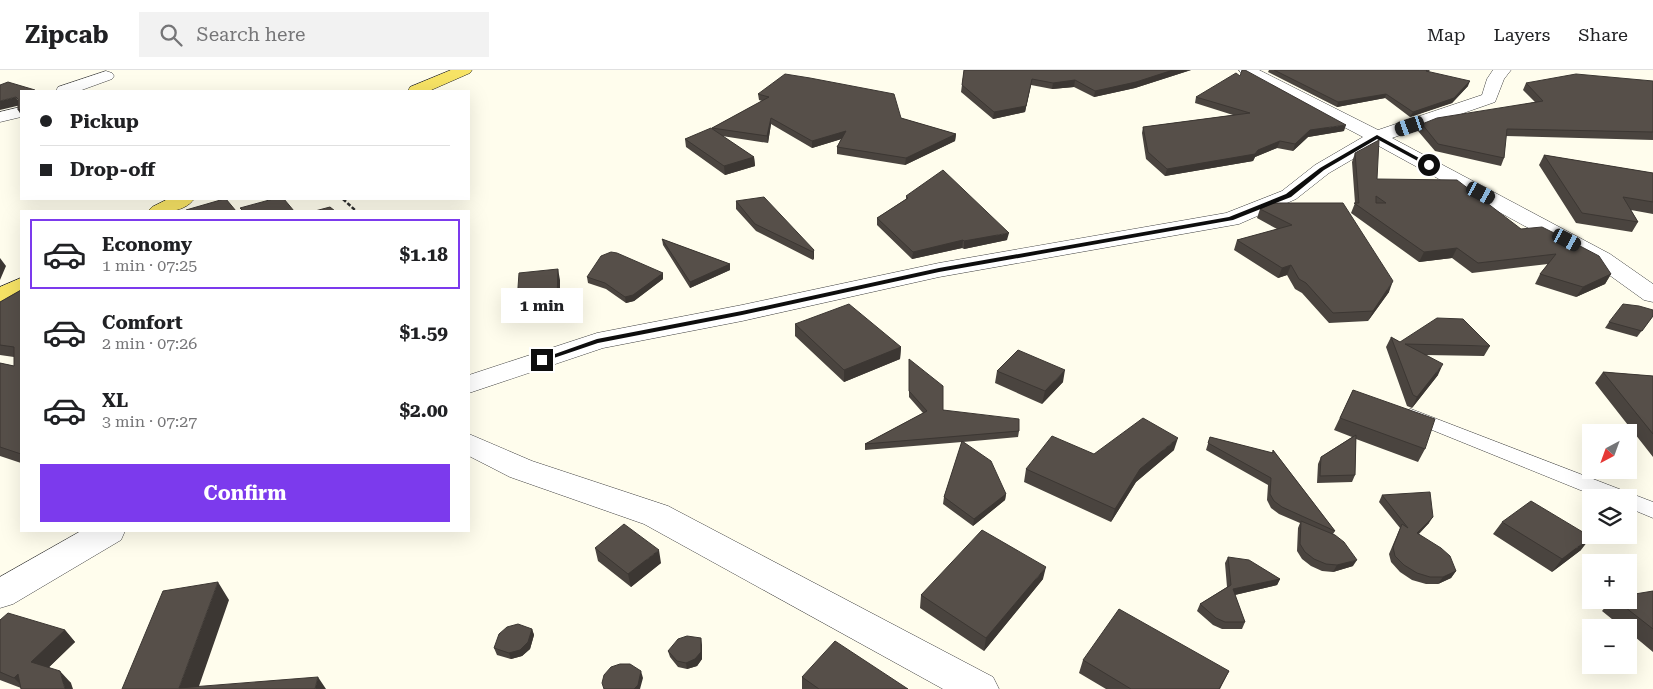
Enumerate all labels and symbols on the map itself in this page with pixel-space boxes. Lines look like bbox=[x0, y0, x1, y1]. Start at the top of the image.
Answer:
car bbox=[1393, 114, 1426, 138]
route start bbox=[1418, 154, 1440, 176]
car bbox=[1464, 179, 1497, 207]
car bbox=[1550, 226, 1583, 254]
callout: 1 min bbox=[501, 288, 583, 322]
route end bbox=[531, 349, 553, 371]
north arrow bbox=[1582, 424, 1638, 479]

